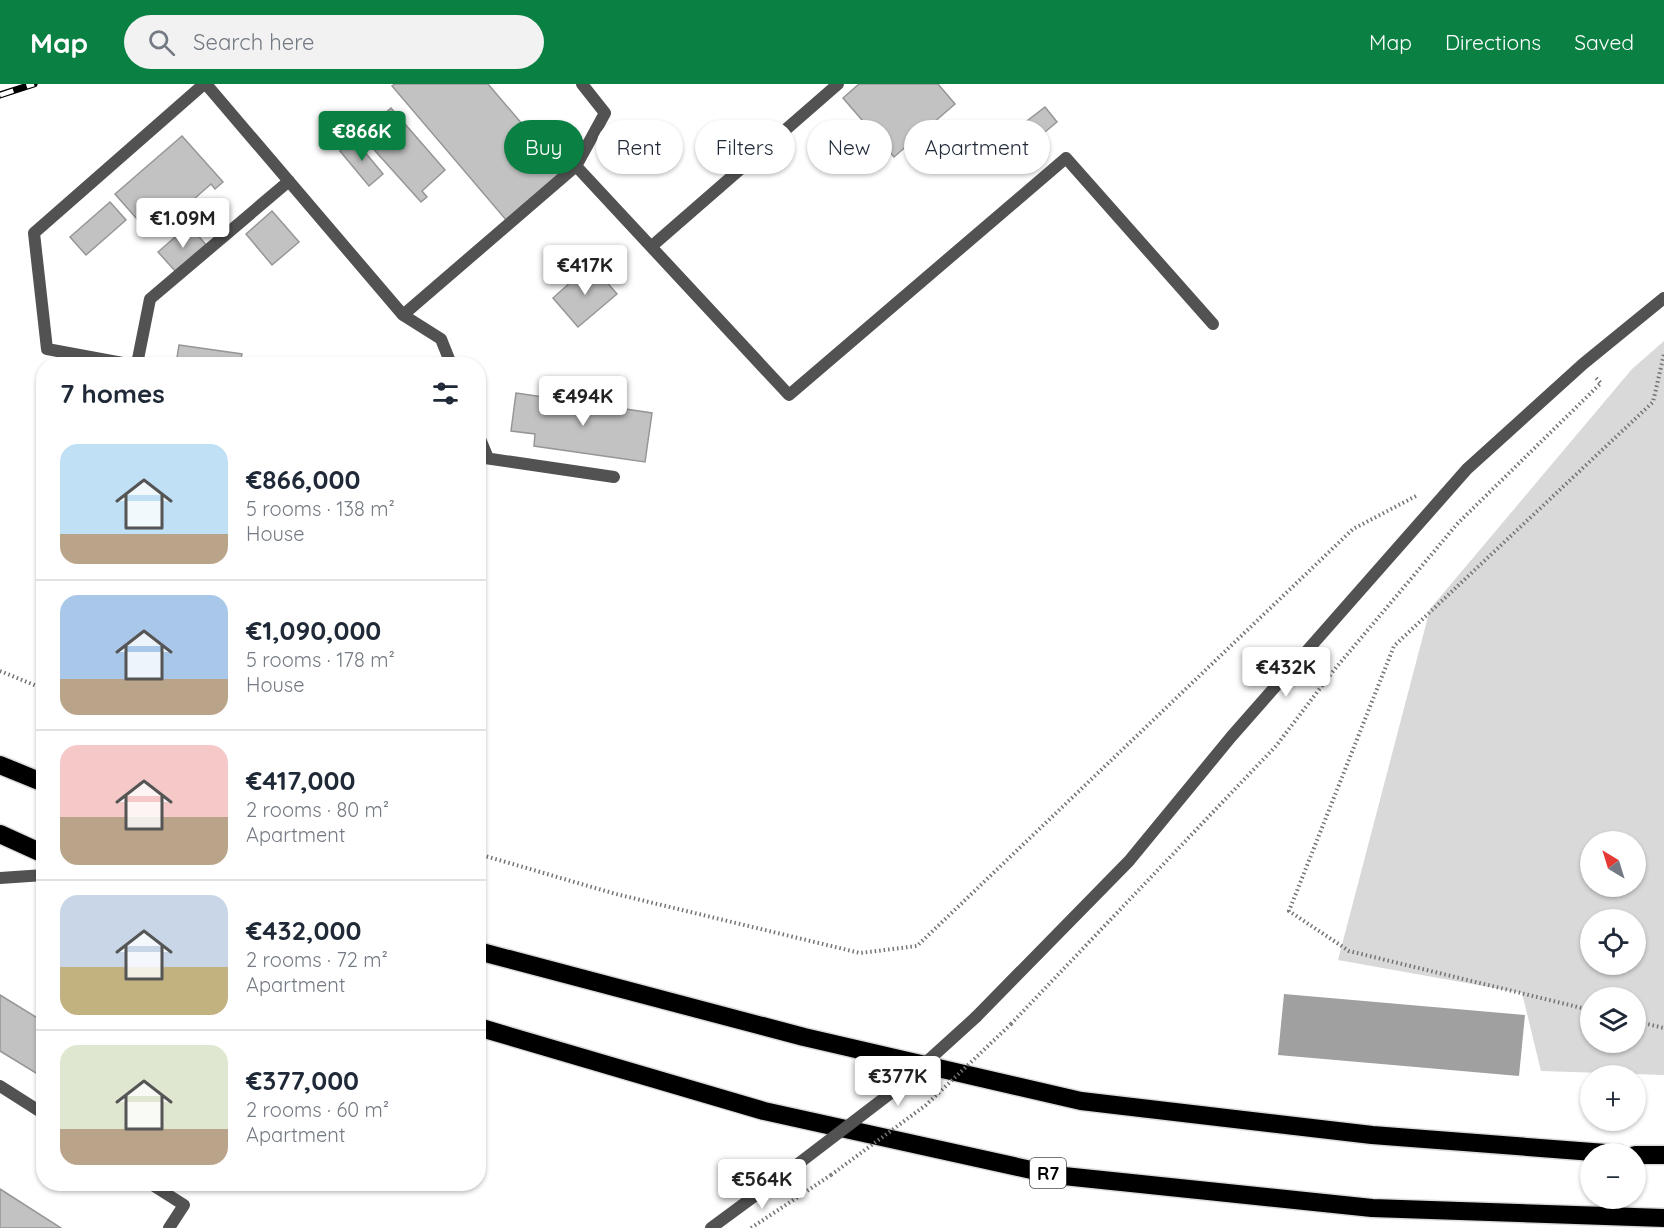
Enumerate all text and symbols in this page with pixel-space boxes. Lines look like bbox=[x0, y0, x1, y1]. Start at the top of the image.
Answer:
search box bbox=[124, 15, 544, 69]
text: Map bbox=[30, 25, 88, 60]
icon: search bbox=[145, 26, 178, 59]
text: Search here bbox=[193, 28, 315, 56]
text: Map bbox=[1369, 29, 1412, 55]
text: Directions bbox=[1445, 29, 1541, 55]
text: Saved bbox=[1574, 29, 1634, 55]
pin: €866K bbox=[320, 111, 404, 162]
text: €866K bbox=[333, 118, 391, 143]
chip: Buy bbox=[504, 120, 584, 174]
chip: Rent bbox=[596, 120, 683, 174]
chip: Filters bbox=[695, 120, 795, 174]
chip: New bbox=[807, 120, 892, 174]
chip: Apartment bbox=[904, 120, 1050, 174]
pin: €1.09M bbox=[134, 198, 232, 249]
text: €1.09M bbox=[150, 205, 216, 230]
pin: €417K bbox=[543, 245, 627, 296]
text: €417K bbox=[557, 252, 613, 277]
pin: €494K bbox=[541, 376, 625, 427]
text: 7 homes bbox=[60, 377, 165, 410]
icon: filters bbox=[429, 377, 462, 410]
text: €494K bbox=[553, 383, 613, 408]
text: €866,000 bbox=[246, 463, 360, 496]
icon: home bbox=[108, 468, 180, 540]
text: 5 rooms · 138 m² bbox=[246, 496, 395, 521]
text: House bbox=[246, 521, 305, 546]
text: €1,090,000 bbox=[246, 614, 381, 647]
icon: home bbox=[108, 619, 180, 691]
text: 5 rooms · 178 m² bbox=[246, 647, 395, 672]
pin: €432K bbox=[1244, 647, 1328, 698]
text: €432K bbox=[1256, 654, 1316, 679]
text: House bbox=[246, 672, 305, 697]
text: €417,000 bbox=[246, 764, 355, 797]
icon: home bbox=[108, 769, 180, 841]
text: 2 rooms · 80 m² bbox=[246, 797, 389, 822]
text: Apartment bbox=[246, 822, 346, 847]
north arrow bbox=[1580, 831, 1646, 897]
map controls bbox=[1580, 831, 1646, 1209]
button: locate bbox=[1580, 909, 1646, 975]
text: €432,000 bbox=[246, 914, 361, 947]
icon: home bbox=[108, 919, 180, 991]
text: 2 rooms · 72 m² bbox=[246, 947, 388, 972]
text: Apartment bbox=[246, 972, 346, 997]
button: layers bbox=[1580, 987, 1646, 1053]
pin: €377K bbox=[856, 1056, 940, 1107]
text: €377K bbox=[869, 1063, 927, 1088]
text: €377,000 bbox=[246, 1064, 359, 1097]
button: + bbox=[1580, 1065, 1646, 1131]
icon: home bbox=[108, 1069, 180, 1141]
text: 2 rooms · 60 m² bbox=[246, 1097, 389, 1122]
text: Apartment bbox=[246, 1122, 346, 1147]
button: − bbox=[1580, 1143, 1646, 1209]
road number: R7 bbox=[1030, 1158, 1066, 1188]
pin: €564K bbox=[720, 1159, 804, 1210]
text: €564K bbox=[732, 1166, 792, 1191]

